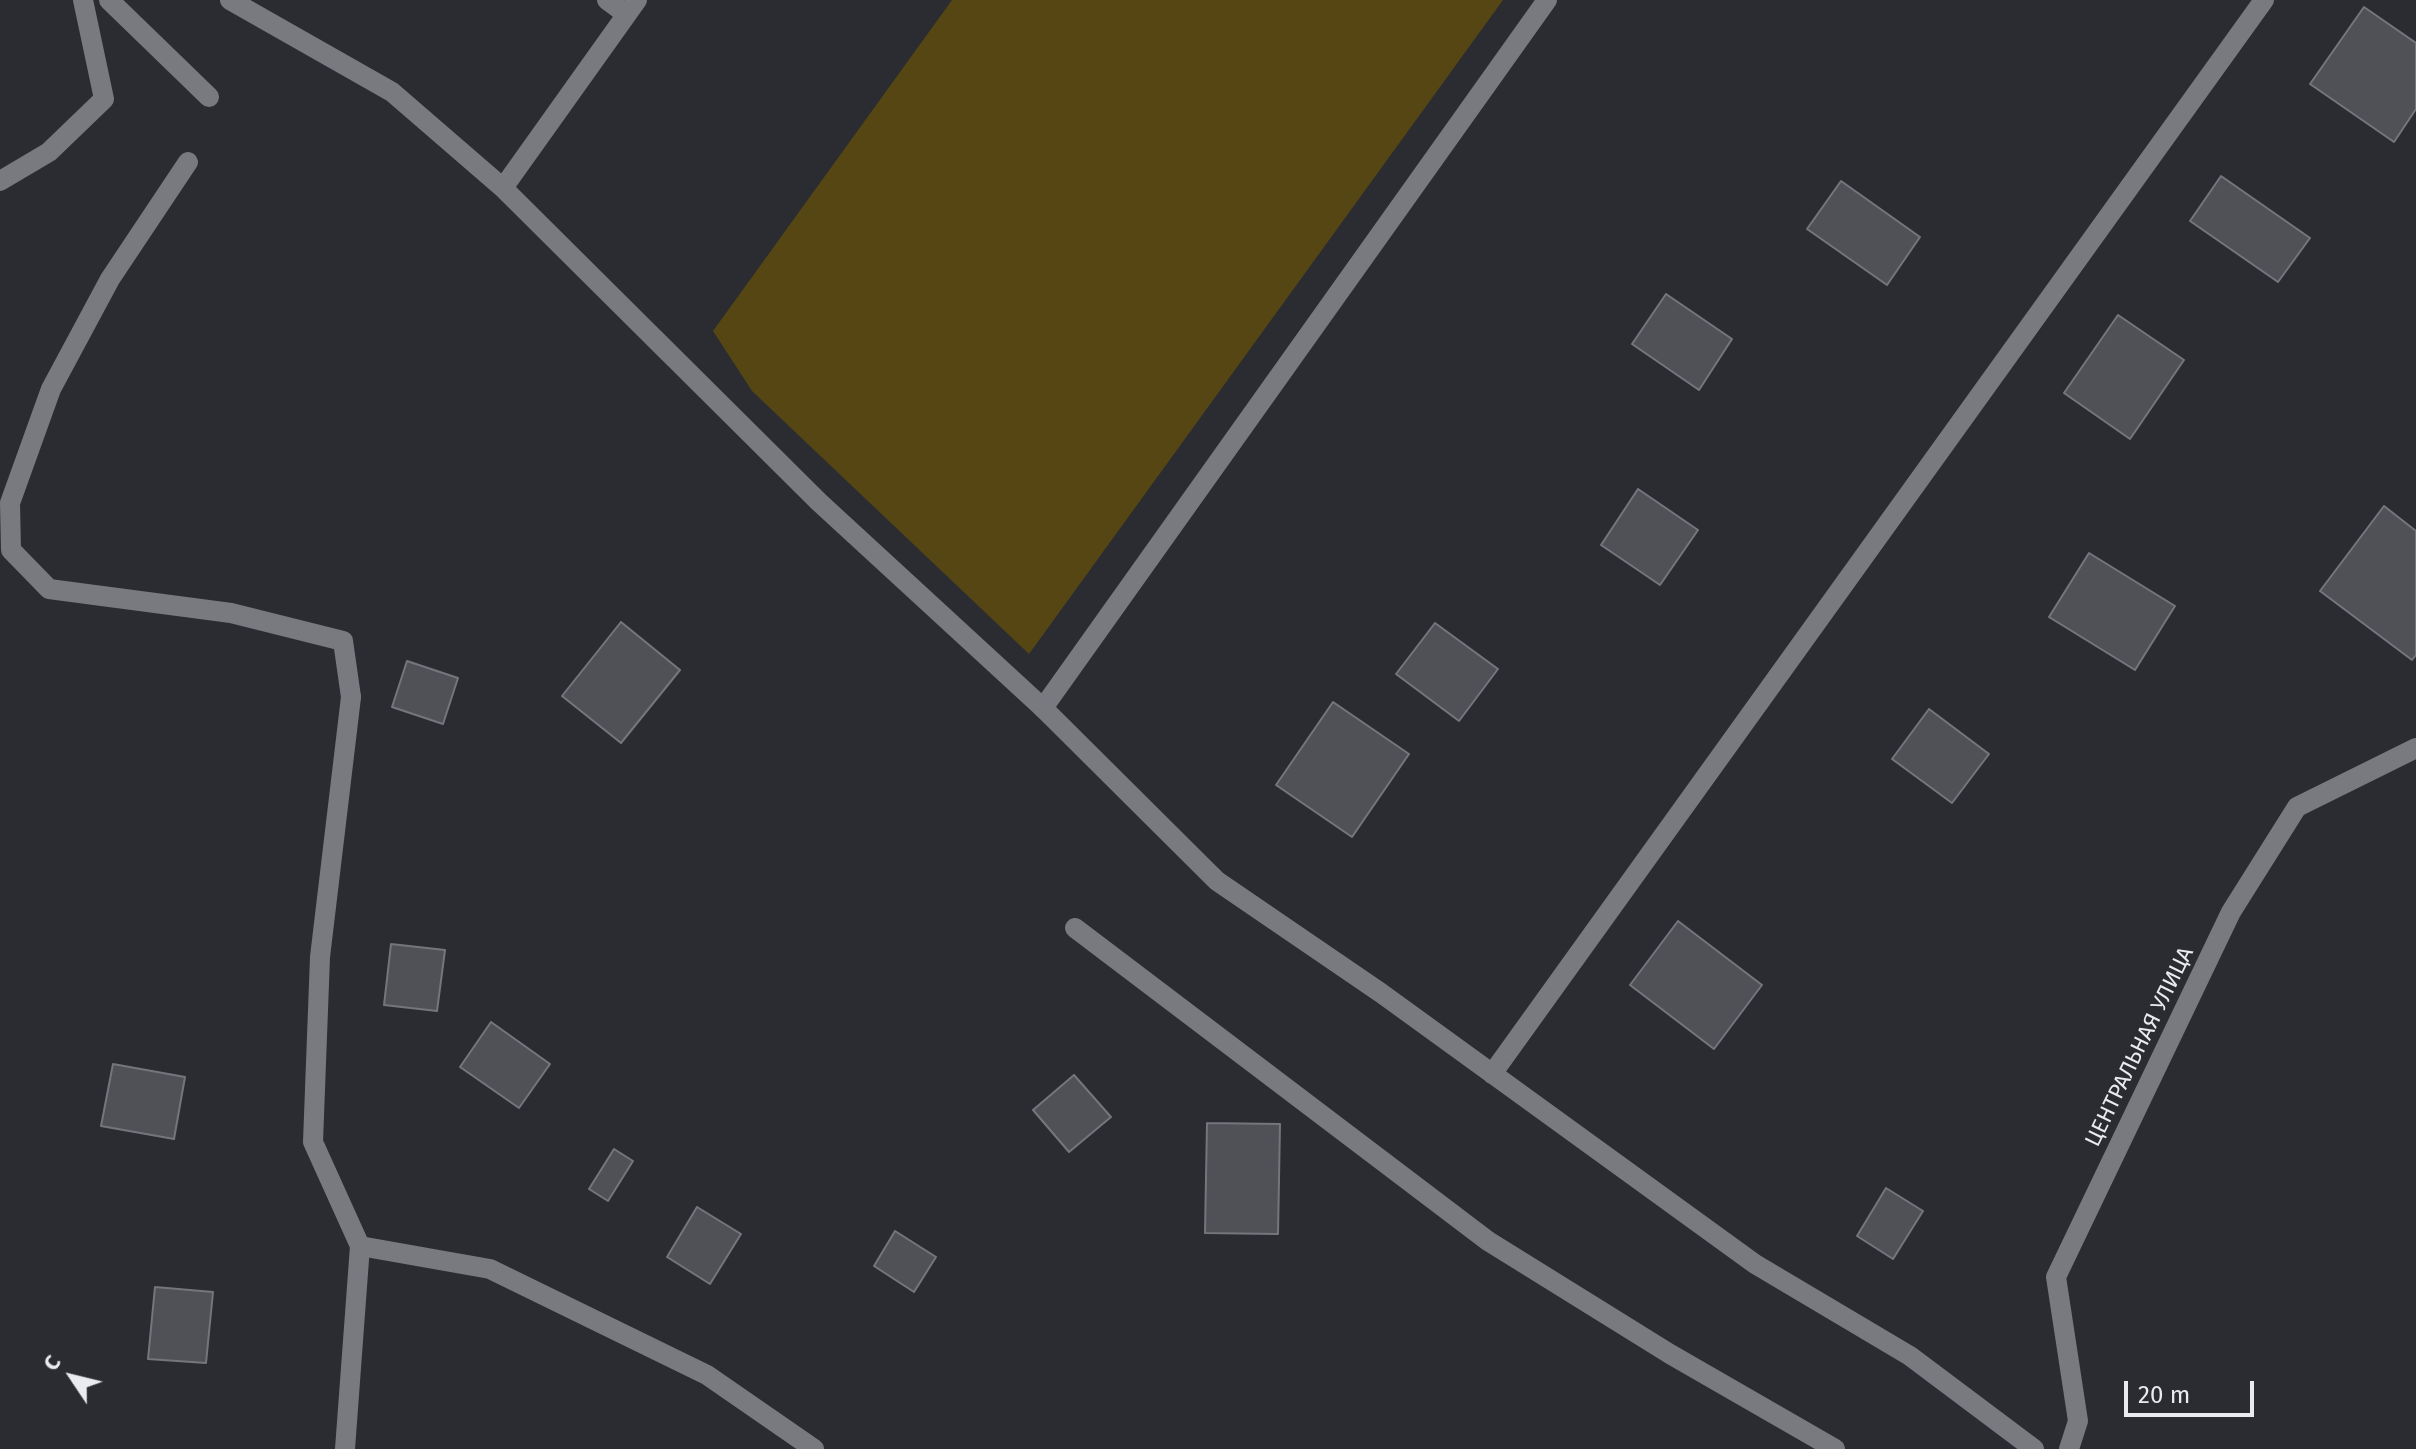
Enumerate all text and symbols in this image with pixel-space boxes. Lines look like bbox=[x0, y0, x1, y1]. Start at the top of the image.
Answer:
street label: ЦЕНТРАЛЬНАЯ УЛИЦА bbox=[2080, 943, 2200, 1151]
north arrow bbox=[32, 1337, 112, 1417]
text: С bbox=[37, 1350, 67, 1376]
scale bar bbox=[2128, 1365, 2258, 1415]
text: 20 m bbox=[2138, 1381, 2190, 1409]

